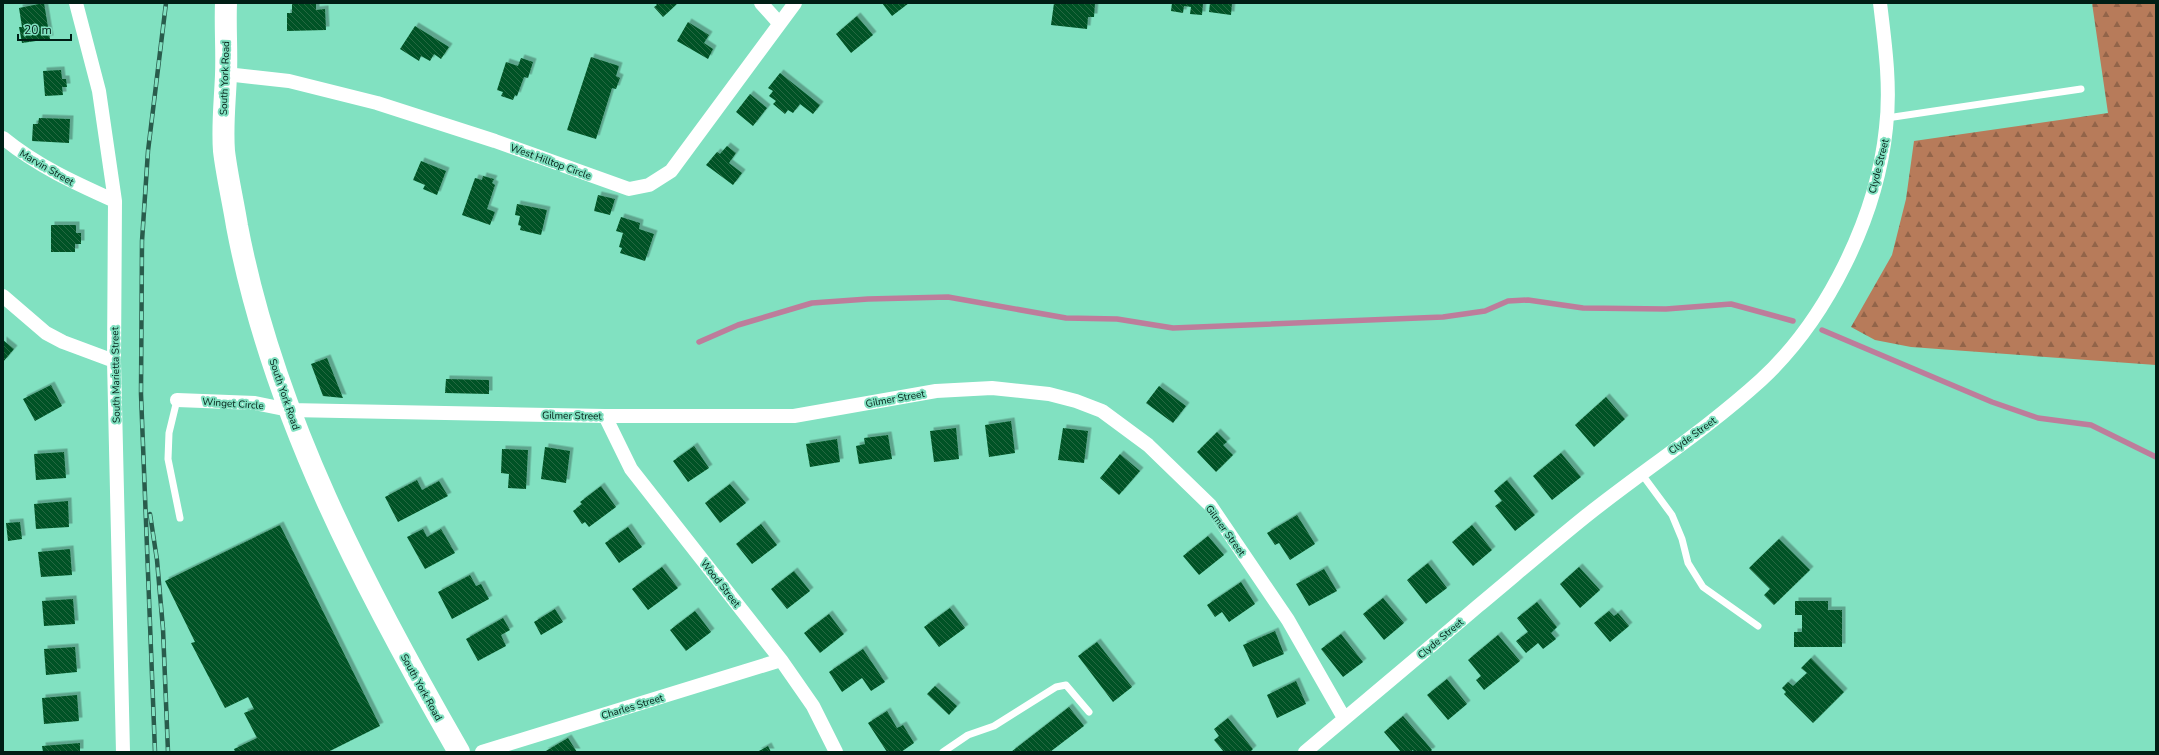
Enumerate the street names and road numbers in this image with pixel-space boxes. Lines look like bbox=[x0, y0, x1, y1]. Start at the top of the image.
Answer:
street label: South York Road bbox=[217, 41, 233, 115]
street label: Clyde Street bbox=[1865, 137, 1893, 195]
street label: West Hilltop Circle bbox=[508, 141, 593, 183]
street label: Marvin Street bbox=[17, 147, 77, 189]
street label: South Marietta Street bbox=[108, 326, 124, 423]
street label: South York Road bbox=[265, 357, 303, 432]
street label: Gilmer Street bbox=[864, 387, 926, 411]
street label: Winget Circle bbox=[202, 395, 264, 413]
street label: Gilmer Street bbox=[542, 408, 603, 424]
street label: Clyde Street bbox=[1666, 414, 1720, 458]
street label: Gilmer Street bbox=[1202, 502, 1249, 559]
street label: Wood Street bbox=[697, 557, 744, 611]
street label: Clyde Street bbox=[1415, 615, 1467, 662]
street label: South York Road bbox=[397, 652, 445, 723]
street label: Charles Street bbox=[600, 691, 666, 723]

